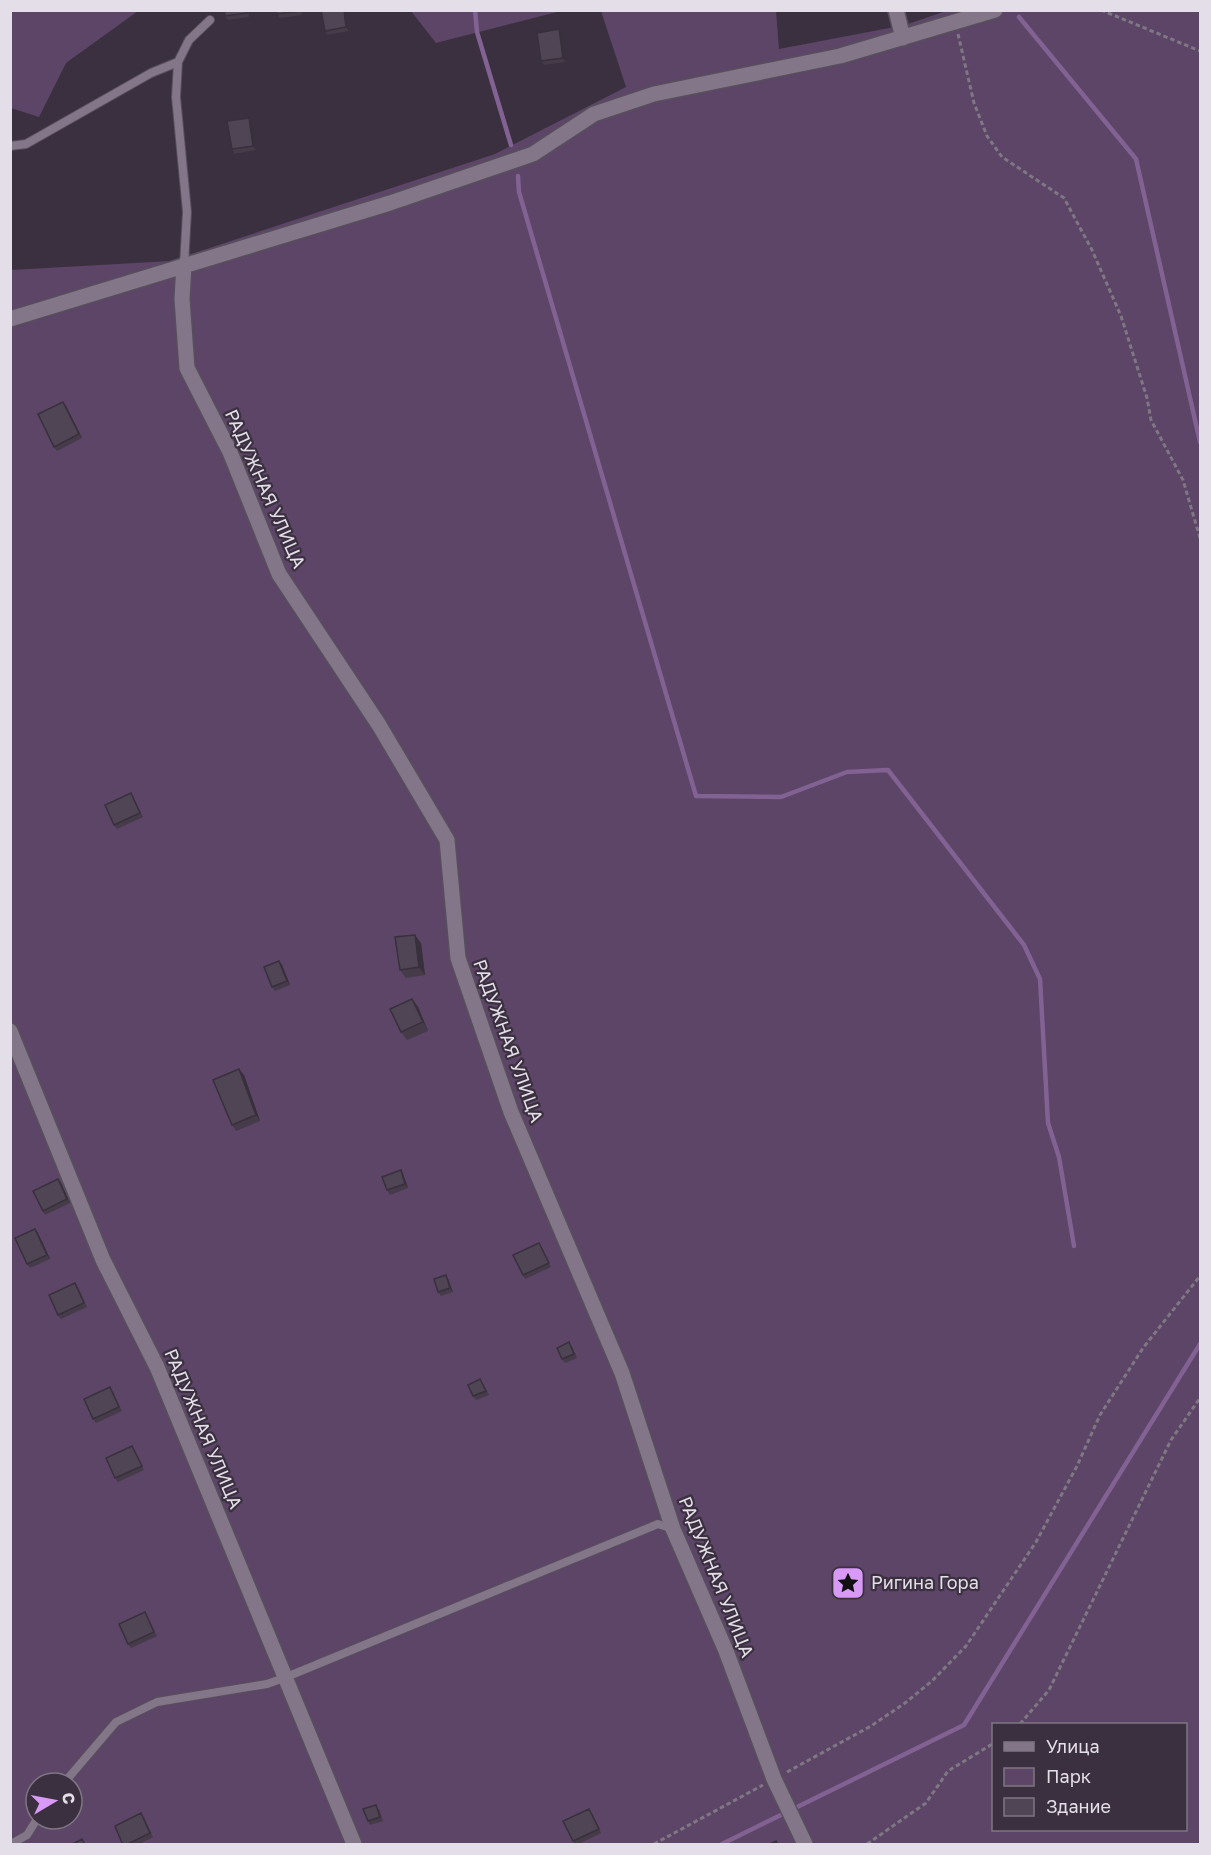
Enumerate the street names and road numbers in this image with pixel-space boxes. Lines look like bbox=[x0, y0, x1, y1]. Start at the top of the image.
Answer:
street label: РАДУЖНАЯ УЛИЦА bbox=[221, 406, 311, 572]
street label: РАДУЖНАЯ УЛИЦА bbox=[469, 956, 549, 1125]
street label: РАДУЖНАЯ УЛИЦА bbox=[160, 1345, 248, 1512]
street label: РАДУЖНАЯ УЛИЦА bbox=[675, 1493, 759, 1660]

